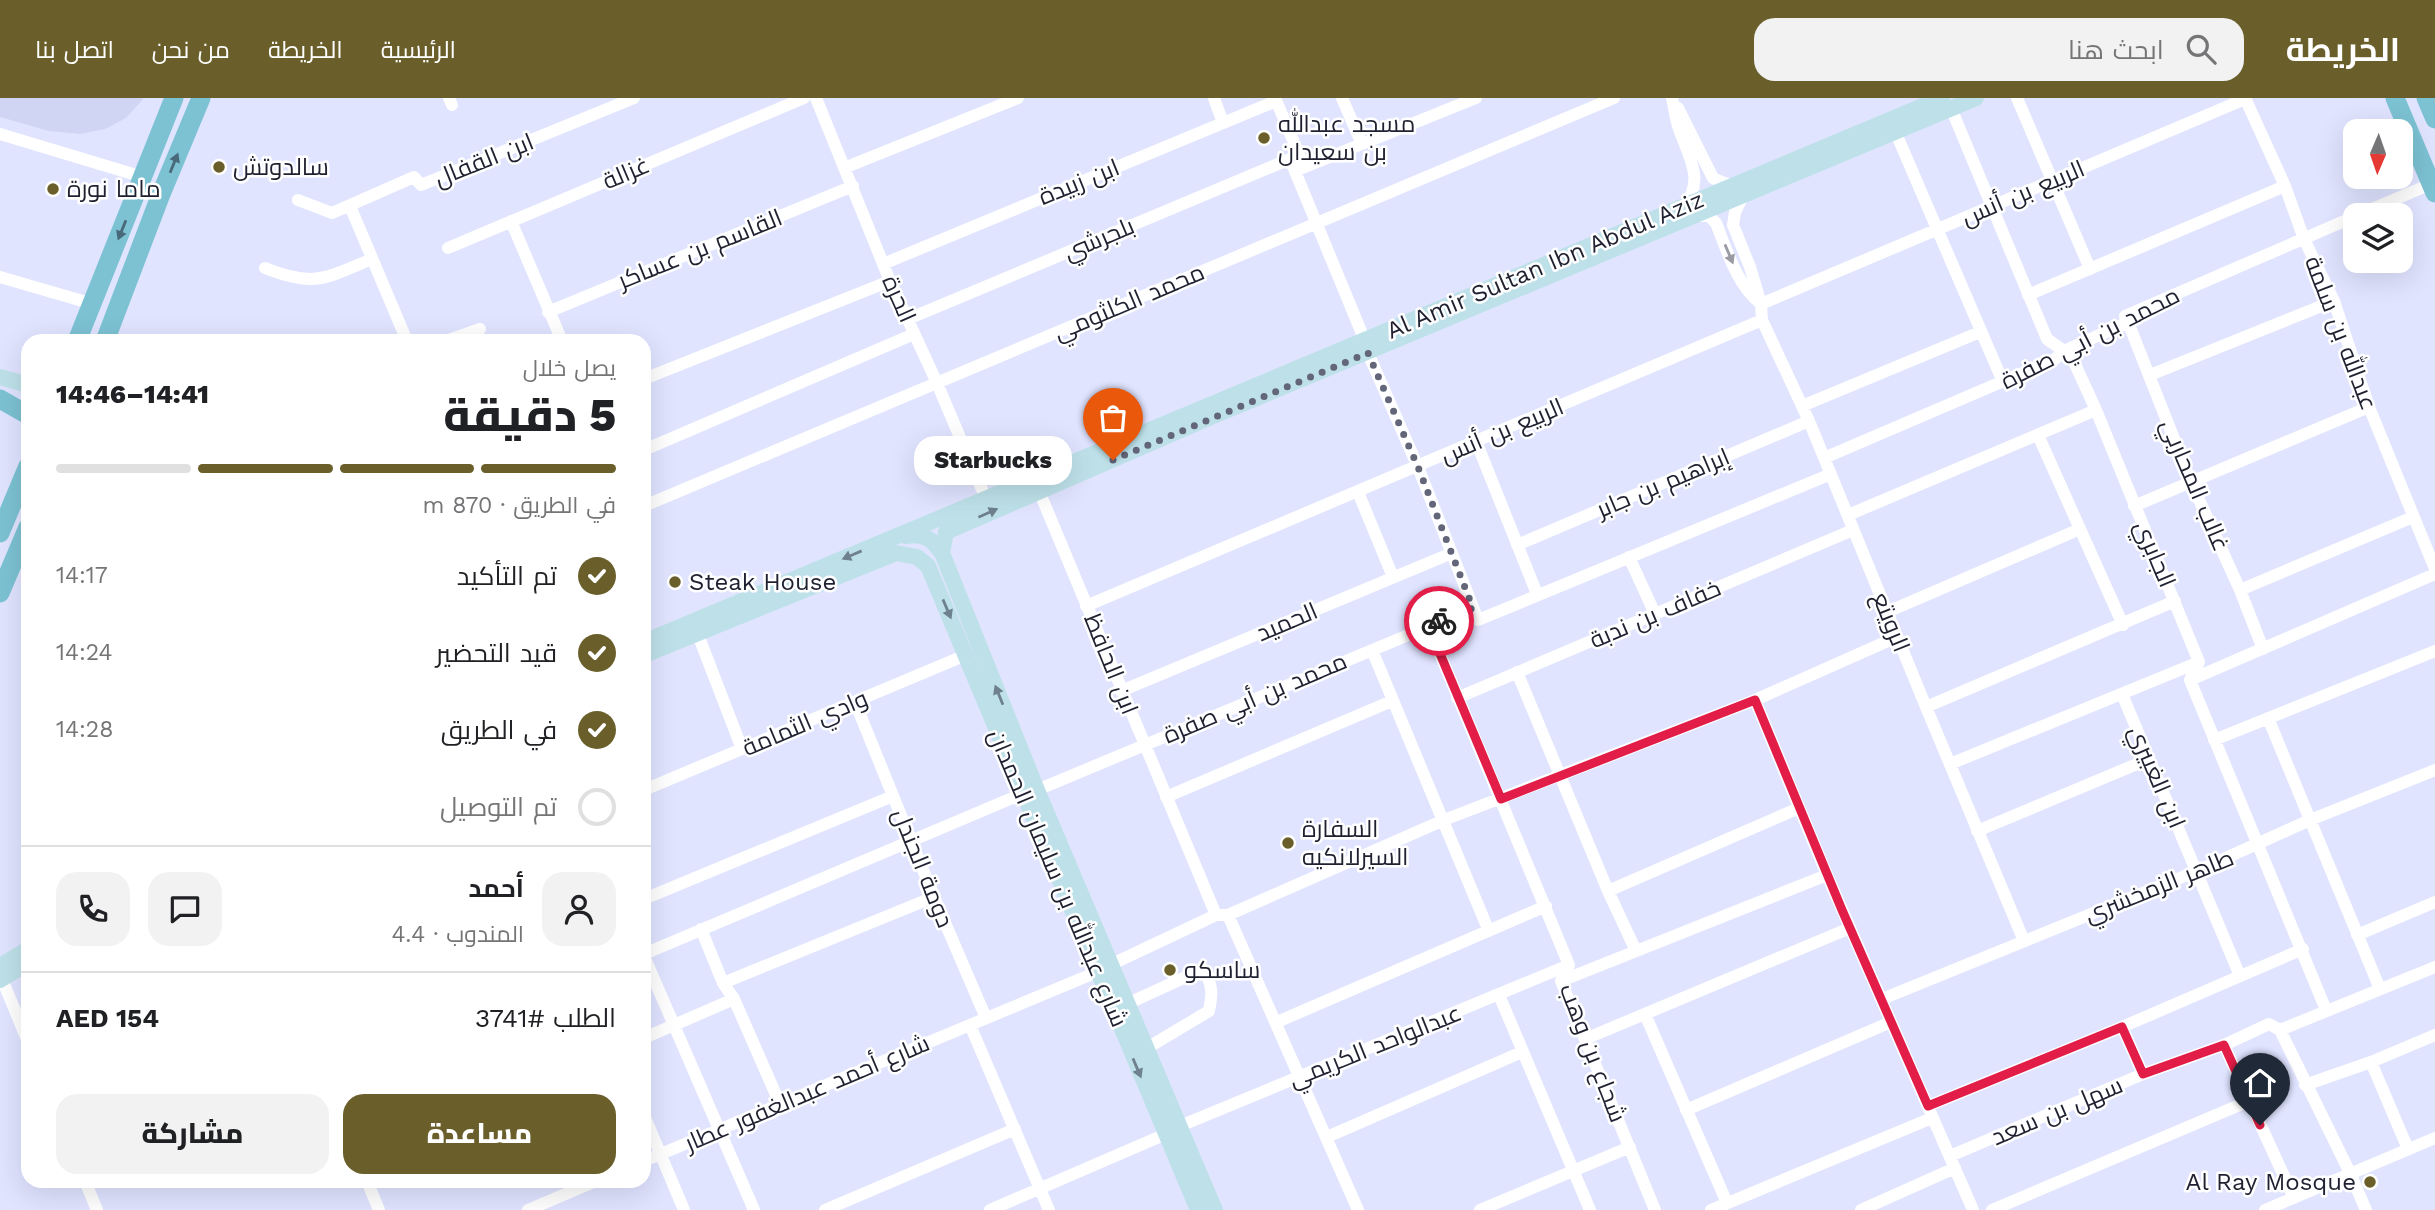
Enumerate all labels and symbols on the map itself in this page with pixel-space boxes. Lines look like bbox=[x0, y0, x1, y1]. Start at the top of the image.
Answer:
place label: مسجد عبدالله بن سعيدان bbox=[1278, 108, 1415, 166]
north arrow bbox=[2343, 119, 2413, 189]
street label: ابن القفال bbox=[430, 127, 538, 193]
marker: مسجد عبدالله بن سعيدان bbox=[1256, 130, 1272, 146]
street label: غزالة bbox=[598, 151, 654, 195]
one-way arrow bbox=[169, 153, 180, 174]
place label: سالدوتش bbox=[233, 153, 329, 181]
street label: ابن زبيدة bbox=[1035, 153, 1123, 211]
street label: الربيع بن أنس bbox=[1956, 153, 2090, 233]
marker: سالدوتش bbox=[211, 159, 227, 175]
place label: ماما نورة bbox=[67, 175, 161, 203]
marker: ماما نورة bbox=[45, 181, 61, 197]
street label: Al Amir Sultan Ibn Abdul Aziz bbox=[1382, 185, 1708, 345]
street label: القاسم بن عساكر bbox=[612, 203, 787, 297]
street label: بلجرشي bbox=[1059, 212, 1140, 270]
one-way arrow bbox=[116, 219, 127, 240]
one-way arrow bbox=[1724, 244, 1735, 265]
street label: عبدالله بن سلمة bbox=[2299, 251, 2385, 414]
street label: محمد الكلثومي bbox=[1049, 258, 1210, 351]
street label: الحرة bbox=[876, 271, 922, 327]
street label: محمد بن أبي صفرة bbox=[1995, 279, 2186, 400]
pin bbox=[1083, 388, 1143, 460]
street label: الربيع بن أنس bbox=[1435, 391, 1569, 471]
street label: غالب المحاربي bbox=[2150, 415, 2235, 557]
callout: Starbucks bbox=[914, 436, 1071, 484]
street label: إبراهيم بن جابر bbox=[1590, 442, 1735, 526]
one-way arrow bbox=[978, 507, 999, 518]
street label: الجابري bbox=[2125, 516, 2182, 593]
one-way arrow bbox=[841, 549, 862, 560]
place label: Steak House bbox=[689, 568, 836, 596]
marker: Steak House bbox=[667, 574, 683, 590]
street label: خفاف بن ندبة bbox=[1585, 574, 1725, 654]
courier bbox=[1404, 586, 1474, 656]
street label: الرويتع bbox=[1865, 588, 1916, 657]
street label: الحميد bbox=[1252, 597, 1322, 647]
one-way arrow bbox=[941, 598, 952, 619]
street label: ابن الحافظ bbox=[1078, 610, 1144, 718]
street label: محمد بن أبي صفرة bbox=[1158, 645, 1353, 754]
street label: وادي الثمامة bbox=[738, 684, 873, 766]
one-way arrow bbox=[994, 685, 1005, 706]
street label: ابن الغبيري bbox=[2119, 721, 2191, 834]
street label: شارع عبدالله بن سليمان الحمدان bbox=[981, 724, 1135, 1032]
street label: دومة الجندل bbox=[887, 805, 959, 931]
place label: السفارة السيرلانكيه bbox=[1302, 815, 1409, 871]
marker: السفارة السيرلانكيه bbox=[1280, 835, 1296, 851]
street label: طاهر الزمخشري bbox=[2080, 843, 2239, 932]
place label: ساسكو bbox=[1184, 956, 1260, 984]
marker: ساسكو bbox=[1162, 962, 1178, 978]
street label: شجاع بن وهب bbox=[1552, 980, 1632, 1127]
street label: عبدالواحد الكريمي bbox=[1285, 999, 1467, 1098]
street label: شارع أحمد عبدالغفور عطار bbox=[678, 1027, 934, 1160]
pin bbox=[2230, 1053, 2290, 1125]
one-way arrow bbox=[1132, 1057, 1143, 1078]
street label: سهل بن سعد bbox=[1987, 1071, 2127, 1151]
place label: Al Ray Mosque bbox=[2186, 1168, 2356, 1196]
marker: Al Ray Mosque bbox=[2362, 1174, 2378, 1190]

